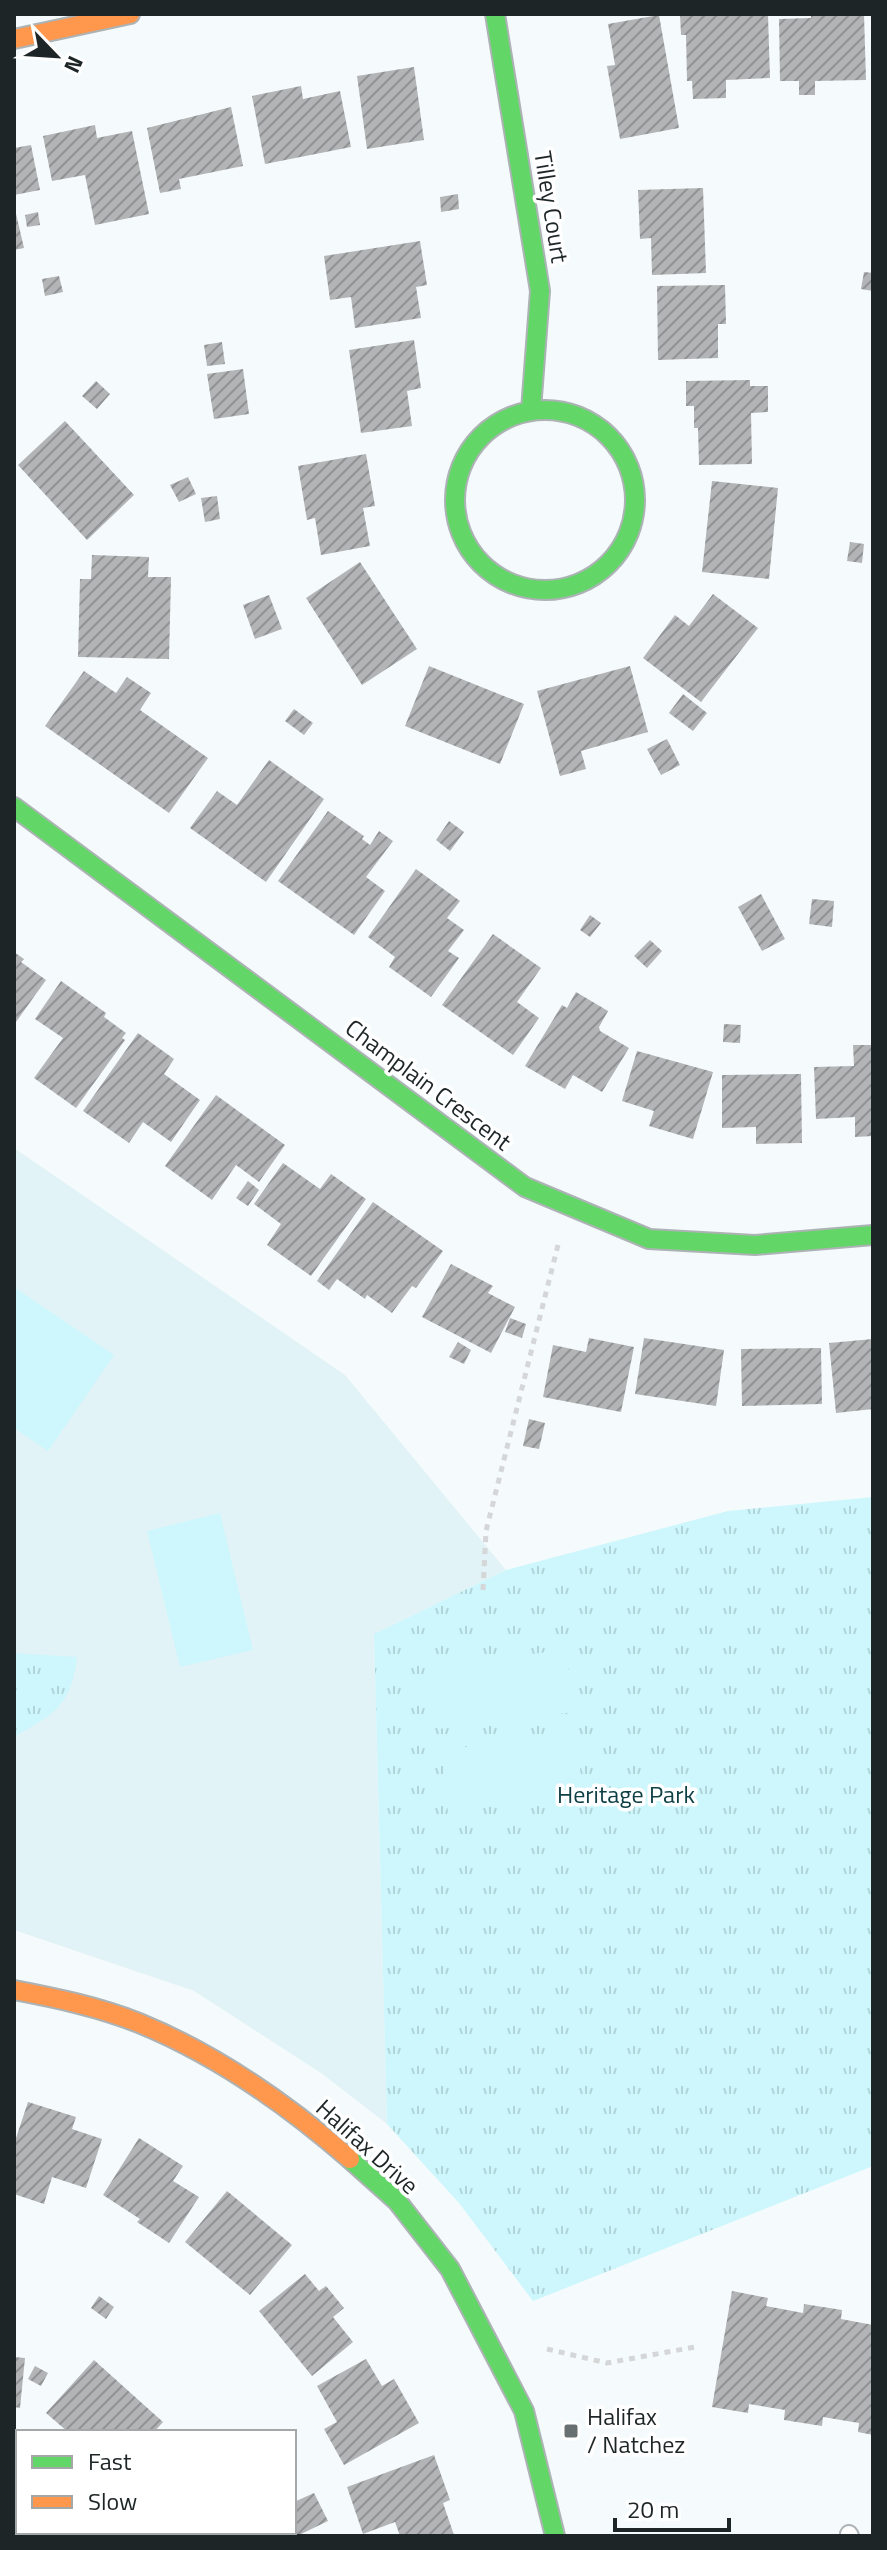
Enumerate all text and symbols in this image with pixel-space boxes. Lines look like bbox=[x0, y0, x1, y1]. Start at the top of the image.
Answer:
north arrow bbox=[16, 16, 96, 96]
text: N bbox=[55, 50, 93, 79]
street label: Tilley Court bbox=[525, 148, 579, 266]
street label: Champlain Crescent bbox=[338, 1010, 520, 1159]
park label: Heritage Park bbox=[557, 1776, 695, 1812]
street label: Halifax Drive bbox=[308, 2090, 427, 2202]
place label: Halifax / Natchez bbox=[587, 2398, 685, 2462]
marker: Halifax / Natchez bbox=[562, 2422, 580, 2440]
legend bbox=[16, 2430, 296, 2534]
text: Fast bbox=[88, 2443, 132, 2479]
scale bar bbox=[615, 2482, 729, 2532]
text: Slow bbox=[88, 2483, 137, 2519]
text: 20 m bbox=[627, 2491, 679, 2527]

